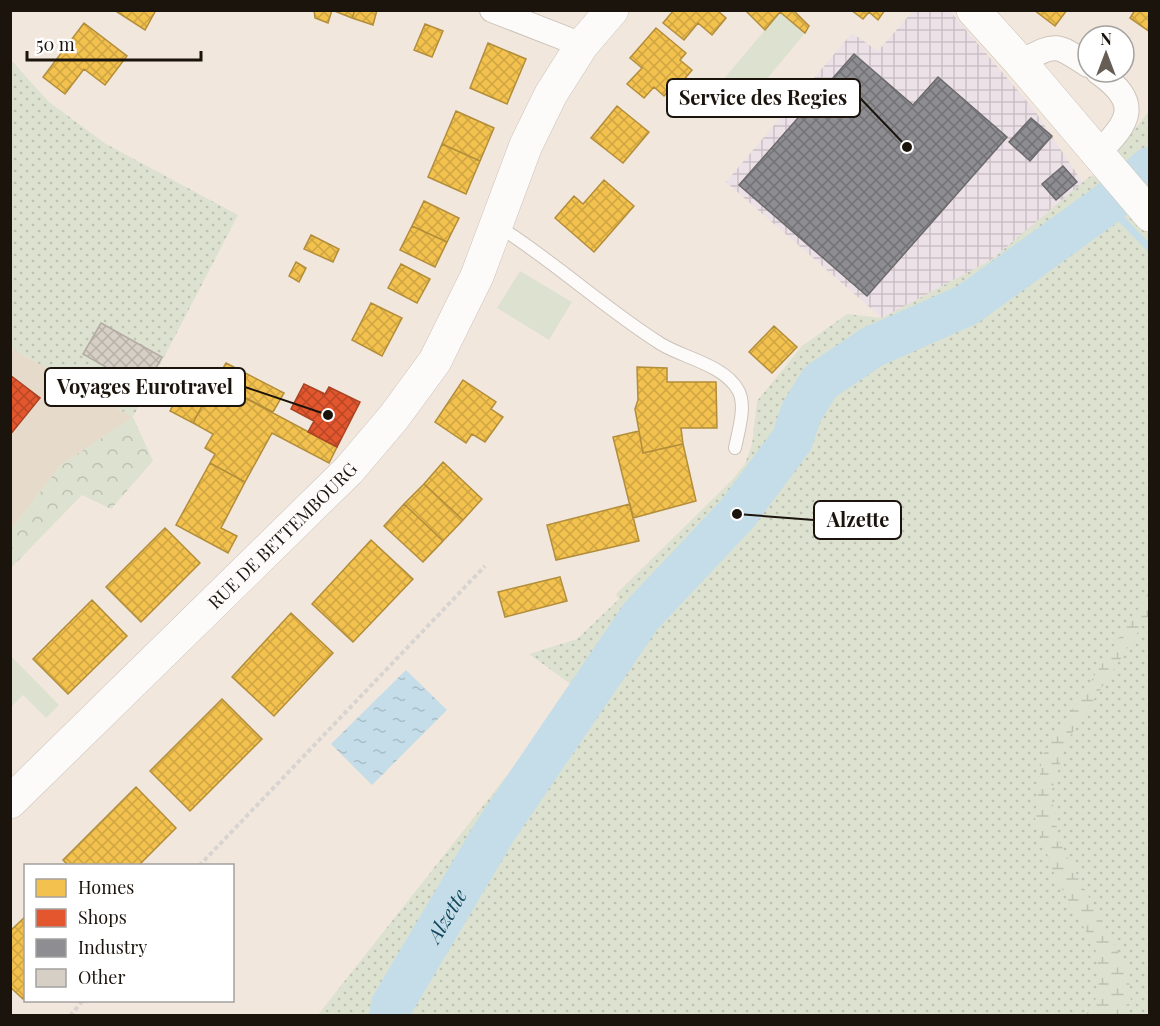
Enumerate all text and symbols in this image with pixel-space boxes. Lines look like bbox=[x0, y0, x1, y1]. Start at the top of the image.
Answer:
scale bar bbox=[27, 24, 201, 62]
north arrow bbox=[1076, 24, 1136, 84]
text: N bbox=[1100, 28, 1112, 49]
text: 50 m bbox=[36, 32, 75, 56]
callout: Service des Regies bbox=[667, 79, 860, 117]
text: Service des Regies bbox=[679, 83, 847, 110]
callout: Voyages Eurotravel bbox=[45, 368, 245, 406]
text: Voyages Eurotravel bbox=[56, 372, 233, 399]
street label: RUE DE BETTEMBOURG bbox=[202, 457, 362, 614]
callout: Alzette bbox=[814, 501, 901, 539]
text: Alzette bbox=[826, 505, 889, 532]
legend bbox=[24, 864, 234, 1002]
text: Homes bbox=[78, 875, 134, 899]
water label: Alzette bbox=[418, 883, 472, 948]
text: Shops bbox=[78, 905, 127, 929]
text: Industry bbox=[78, 935, 147, 959]
text: Other bbox=[78, 965, 125, 989]

